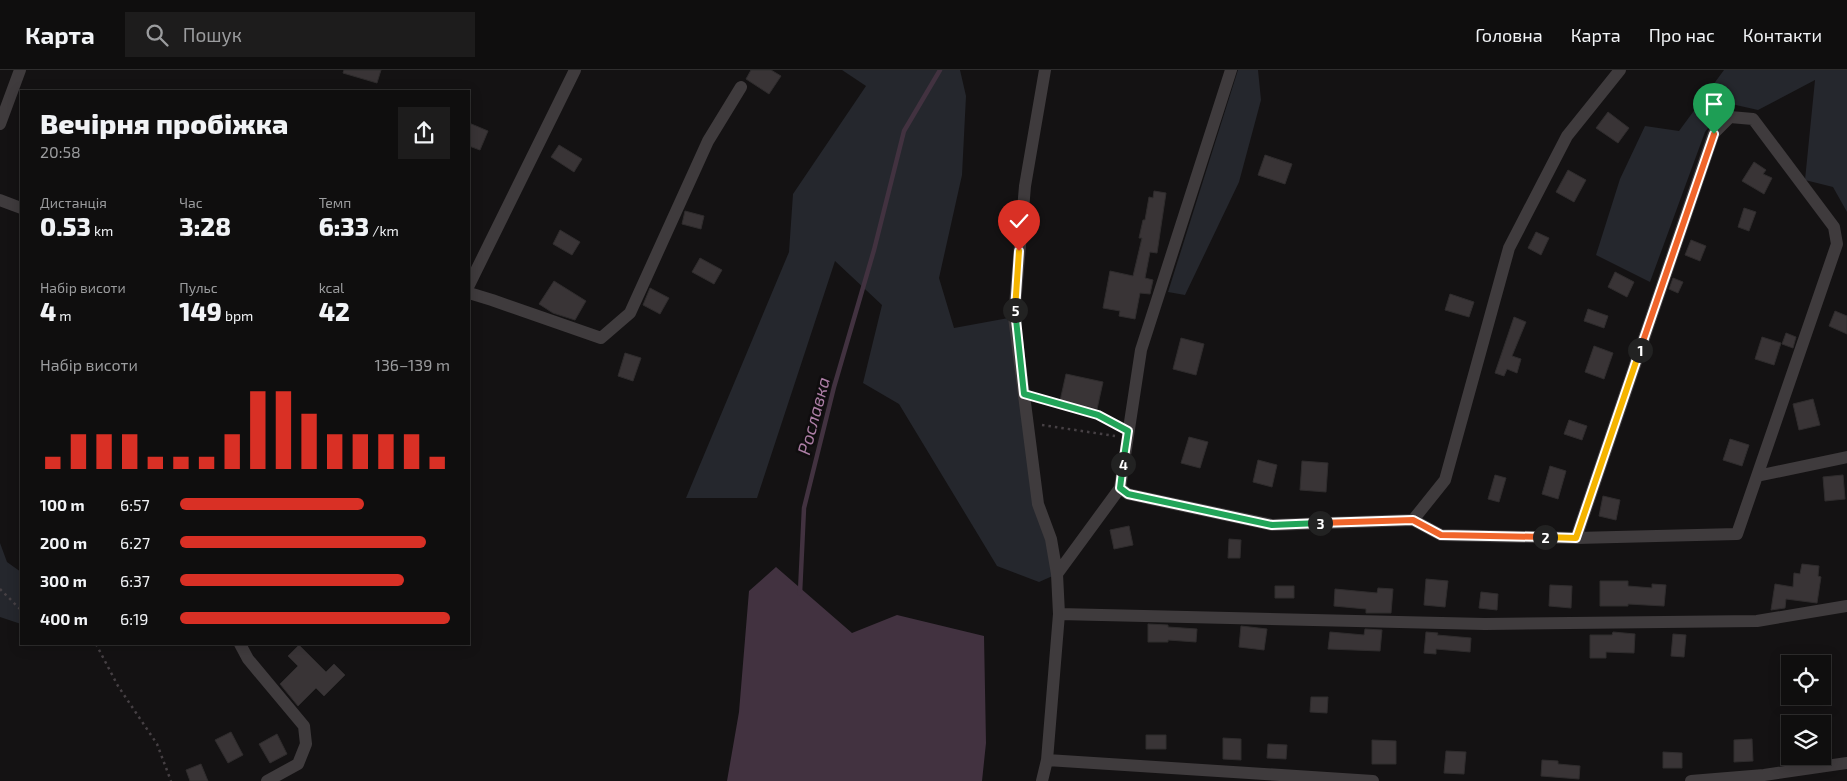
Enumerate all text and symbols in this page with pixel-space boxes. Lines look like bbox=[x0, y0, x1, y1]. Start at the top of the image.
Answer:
search box bbox=[125, 12, 475, 57]
text: Карта bbox=[25, 20, 95, 49]
icon: search bbox=[143, 21, 171, 49]
text: Пошук bbox=[183, 23, 242, 46]
text: Головна bbox=[1475, 24, 1543, 46]
text: Карта bbox=[1571, 24, 1621, 46]
text: Про нас bbox=[1649, 24, 1715, 46]
text: Контакти bbox=[1743, 24, 1822, 46]
pin bbox=[1693, 83, 1735, 134]
icon: arrive bbox=[1700, 90, 1728, 118]
text: Вечірня пробіжка bbox=[40, 106, 288, 140]
button: share bbox=[398, 107, 450, 159]
text: 20:58 bbox=[40, 142, 81, 161]
text: Дистанція bbox=[40, 194, 107, 211]
text: Час bbox=[179, 194, 203, 211]
text: Темп bbox=[319, 194, 351, 211]
pin bbox=[998, 200, 1040, 251]
icon: check bbox=[1005, 207, 1033, 235]
text: 0.53 bbox=[40, 211, 91, 241]
text: 3:28 bbox=[179, 211, 231, 241]
text: 6:33 bbox=[319, 211, 369, 241]
text: km bbox=[91, 222, 113, 239]
text: /km bbox=[369, 222, 399, 239]
text: Набір висоти bbox=[40, 279, 126, 296]
text: Пульс bbox=[179, 279, 218, 296]
text: kcal bbox=[319, 279, 344, 296]
text: 4 bbox=[40, 296, 56, 326]
text: 149 bbox=[179, 296, 222, 326]
text: 42 bbox=[319, 296, 350, 326]
pin: 5 bbox=[1002, 298, 1028, 322]
text: 5 bbox=[1012, 302, 1019, 319]
text: m bbox=[56, 307, 72, 324]
text: bpm bbox=[222, 307, 253, 324]
pin: 1 bbox=[1628, 338, 1652, 362]
text: 1 bbox=[1637, 342, 1644, 359]
text: Набір висоти bbox=[40, 355, 138, 374]
text: 136–139 m bbox=[375, 355, 450, 374]
water label: Рославка bbox=[792, 374, 834, 457]
pin: 4 bbox=[1110, 452, 1136, 476]
text: 4 bbox=[1119, 456, 1128, 473]
text: 100 m bbox=[40, 495, 85, 514]
text: 6:57 bbox=[120, 495, 150, 514]
pin: 3 bbox=[1308, 510, 1332, 536]
text: 3 bbox=[1317, 515, 1324, 532]
pin: 2 bbox=[1532, 524, 1558, 550]
text: 2 bbox=[1541, 529, 1550, 546]
text: 200 m bbox=[40, 533, 87, 552]
text: 6:27 bbox=[120, 533, 150, 552]
text: 300 m bbox=[40, 571, 87, 590]
text: 6:37 bbox=[120, 571, 150, 590]
text: 400 m bbox=[40, 609, 88, 628]
text: 6:19 bbox=[120, 609, 148, 628]
map controls bbox=[1781, 655, 1831, 765]
button: locate bbox=[1781, 655, 1831, 705]
button: layers bbox=[1781, 715, 1831, 765]

